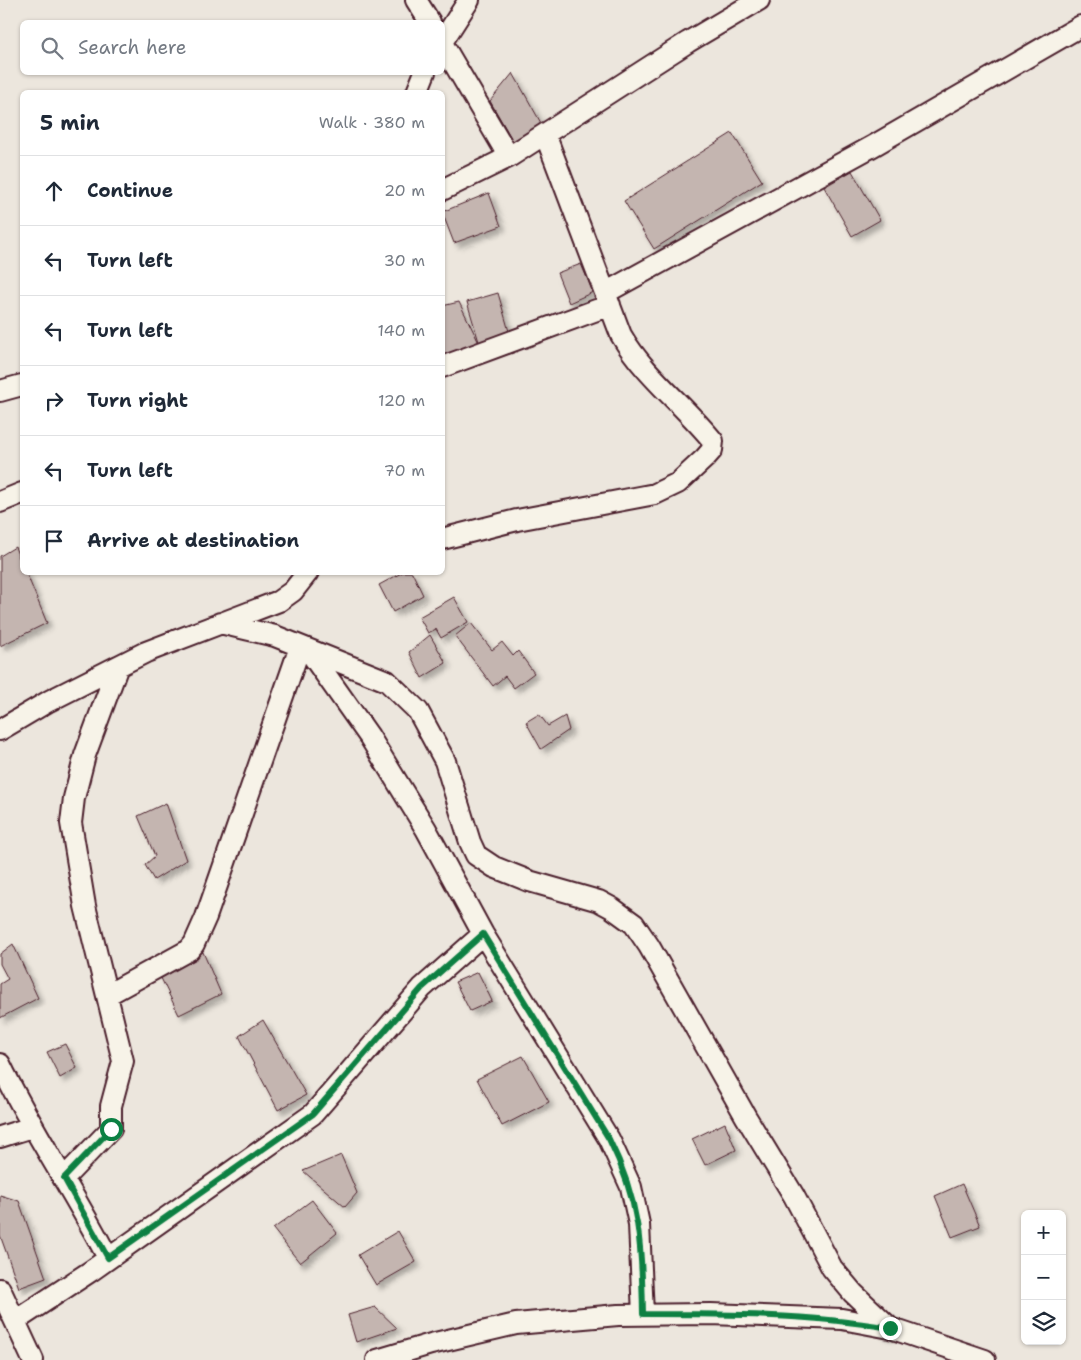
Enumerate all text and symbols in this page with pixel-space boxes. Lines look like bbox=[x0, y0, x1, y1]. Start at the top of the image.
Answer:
search box bbox=[20, 20, 445, 75]
icon: search bbox=[38, 34, 66, 62]
text: Search here bbox=[78, 35, 187, 60]
text: 5 min bbox=[40, 109, 100, 137]
text: Walk · 380 m bbox=[319, 112, 425, 133]
icon: ahead bbox=[40, 177, 68, 205]
text: Continue bbox=[87, 178, 173, 203]
text: 20 m bbox=[384, 180, 425, 201]
icon: left bbox=[40, 247, 68, 275]
text: Turn left bbox=[87, 248, 173, 273]
text: 30 m bbox=[384, 250, 425, 271]
icon: left bbox=[40, 317, 68, 345]
text: Turn left bbox=[87, 318, 173, 343]
text: 140 m bbox=[378, 320, 425, 341]
icon: right bbox=[40, 387, 68, 415]
text: Turn right bbox=[87, 388, 188, 413]
text: 120 m bbox=[378, 390, 425, 411]
icon: left bbox=[40, 457, 68, 485]
text: Turn left bbox=[87, 458, 173, 483]
text: 70 m bbox=[384, 460, 425, 481]
icon: arrive bbox=[40, 527, 68, 555]
text: Arrive at destination bbox=[87, 528, 299, 553]
route start bbox=[100, 1118, 123, 1141]
map controls bbox=[1021, 1210, 1066, 1345]
button: + bbox=[1021, 1210, 1066, 1255]
button: − bbox=[1021, 1255, 1066, 1300]
button: layers bbox=[1021, 1300, 1066, 1345]
route end bbox=[879, 1317, 902, 1340]

